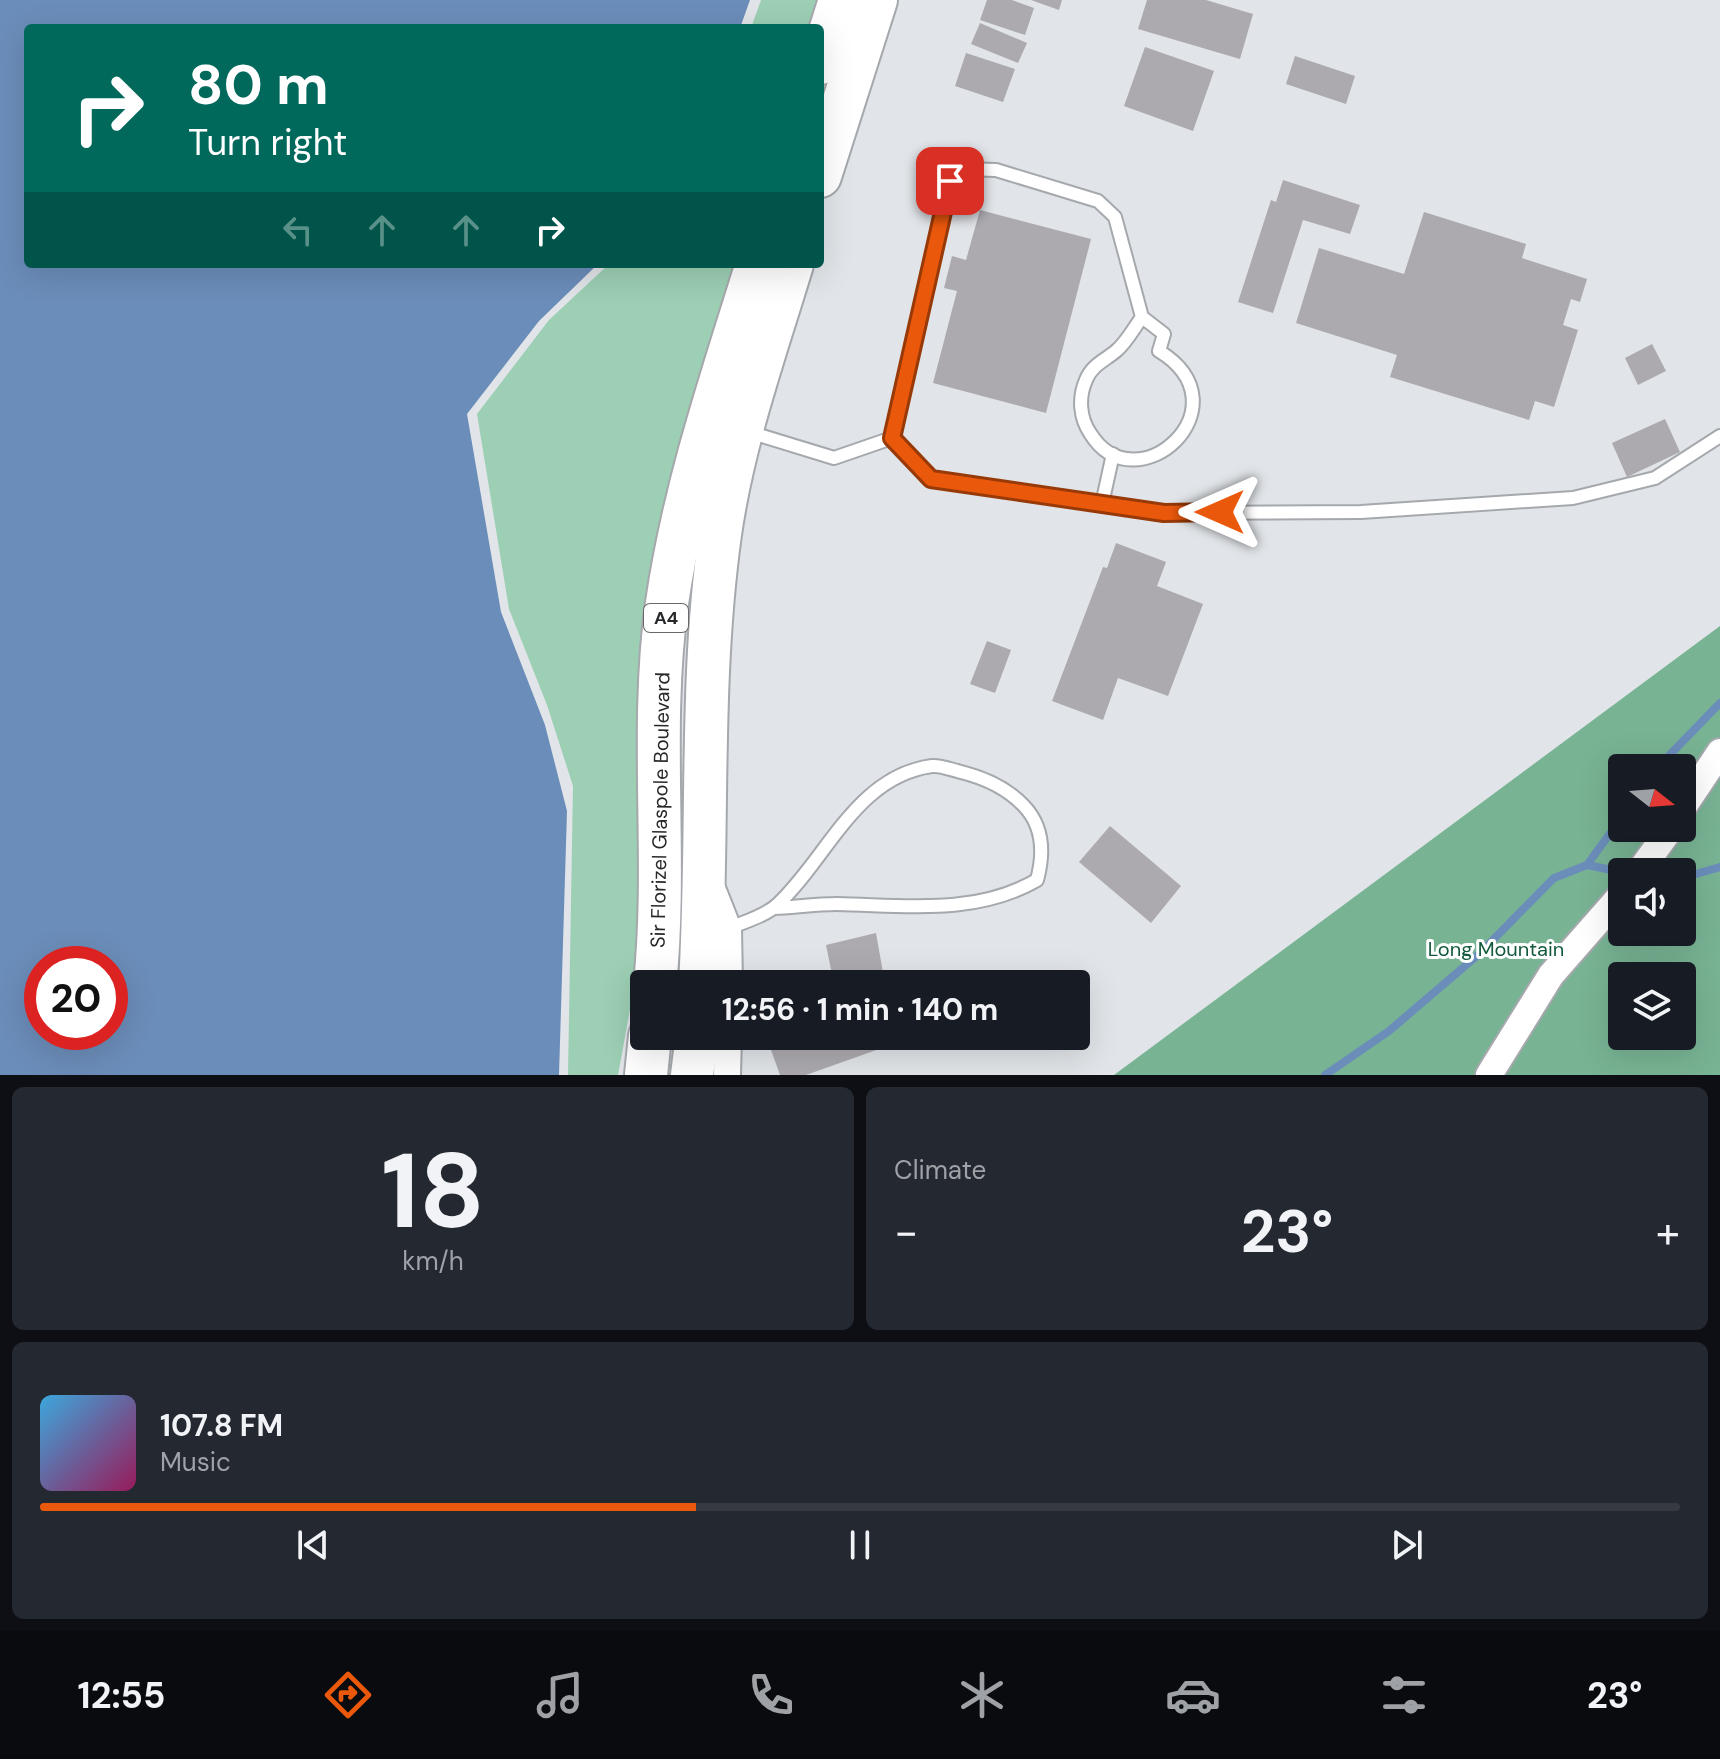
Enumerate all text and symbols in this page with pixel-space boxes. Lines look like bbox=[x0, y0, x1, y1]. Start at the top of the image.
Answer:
text: 80 m bbox=[188, 48, 329, 121]
icon: right bbox=[56, 56, 160, 160]
text: Turn right bbox=[188, 119, 347, 166]
pin bbox=[916, 147, 984, 215]
icon: arrive bbox=[928, 159, 972, 203]
icon: left bbox=[276, 208, 320, 252]
icon: ahead bbox=[360, 208, 404, 252]
icon: ahead bbox=[444, 208, 488, 252]
icon: right bbox=[528, 208, 572, 252]
position arrow bbox=[1178, 470, 1262, 554]
road number: A4 bbox=[644, 604, 688, 632]
street label: Sir Florizel Glaspole Boulevard bbox=[645, 672, 675, 948]
north arrow bbox=[1608, 754, 1696, 842]
map controls bbox=[1608, 754, 1696, 1050]
button: sound bbox=[1608, 858, 1696, 946]
park label: Long Mountain bbox=[1428, 936, 1564, 962]
speed limit sign: 20 bbox=[24, 946, 128, 1050]
button: layers bbox=[1608, 962, 1696, 1050]
text: 12:56 · 1 min · 140 m bbox=[722, 990, 998, 1029]
text: 18 bbox=[381, 1124, 485, 1259]
text: Climate bbox=[894, 1153, 986, 1187]
text: 23° bbox=[1241, 1192, 1333, 1271]
text: − bbox=[894, 1203, 918, 1261]
text: + bbox=[1656, 1203, 1680, 1261]
text: km/h bbox=[402, 1244, 464, 1278]
text: 107.8 FM bbox=[160, 1406, 283, 1445]
text: Music bbox=[160, 1445, 231, 1479]
icon: previous bbox=[291, 1523, 335, 1567]
icon: pause bbox=[838, 1523, 882, 1567]
icon: next bbox=[1385, 1523, 1429, 1567]
icon: directions bbox=[320, 1667, 376, 1723]
icon: music bbox=[532, 1667, 588, 1723]
icon: phone bbox=[743, 1667, 799, 1723]
icon: climate bbox=[954, 1667, 1010, 1723]
icon: car bbox=[1165, 1667, 1221, 1723]
icon: filters bbox=[1376, 1667, 1432, 1723]
text: 12:55 bbox=[78, 1672, 165, 1719]
text: 23° bbox=[1587, 1672, 1642, 1719]

